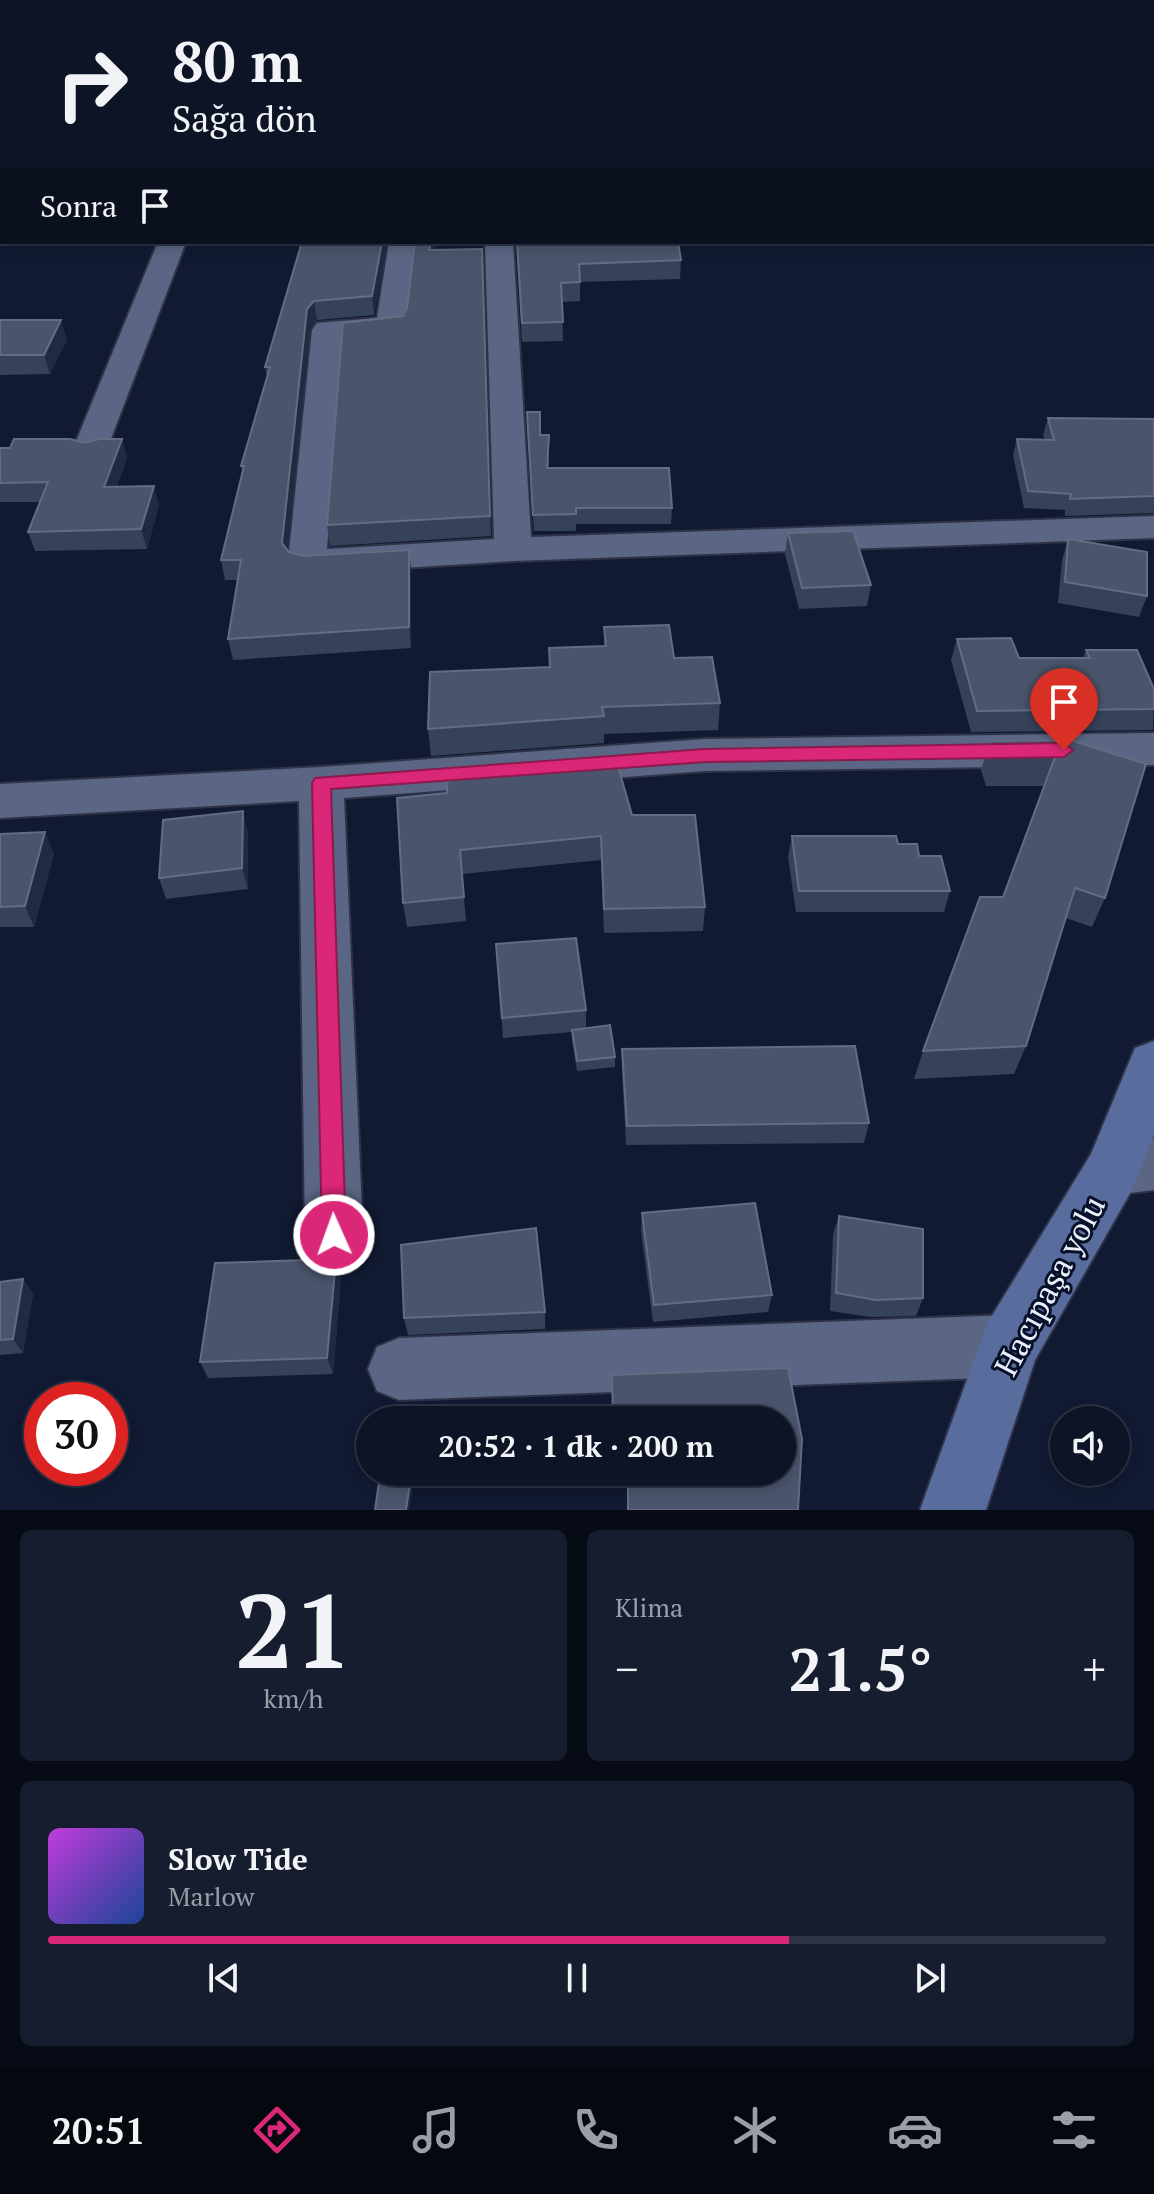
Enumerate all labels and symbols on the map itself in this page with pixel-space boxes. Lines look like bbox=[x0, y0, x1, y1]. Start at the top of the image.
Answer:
pin bbox=[1030, 668, 1098, 750]
street label: Hacıpaşa yolu bbox=[984, 1188, 1114, 1383]
position arrow bbox=[292, 1193, 376, 1277]
speed limit sign: 30 bbox=[24, 1382, 128, 1486]

